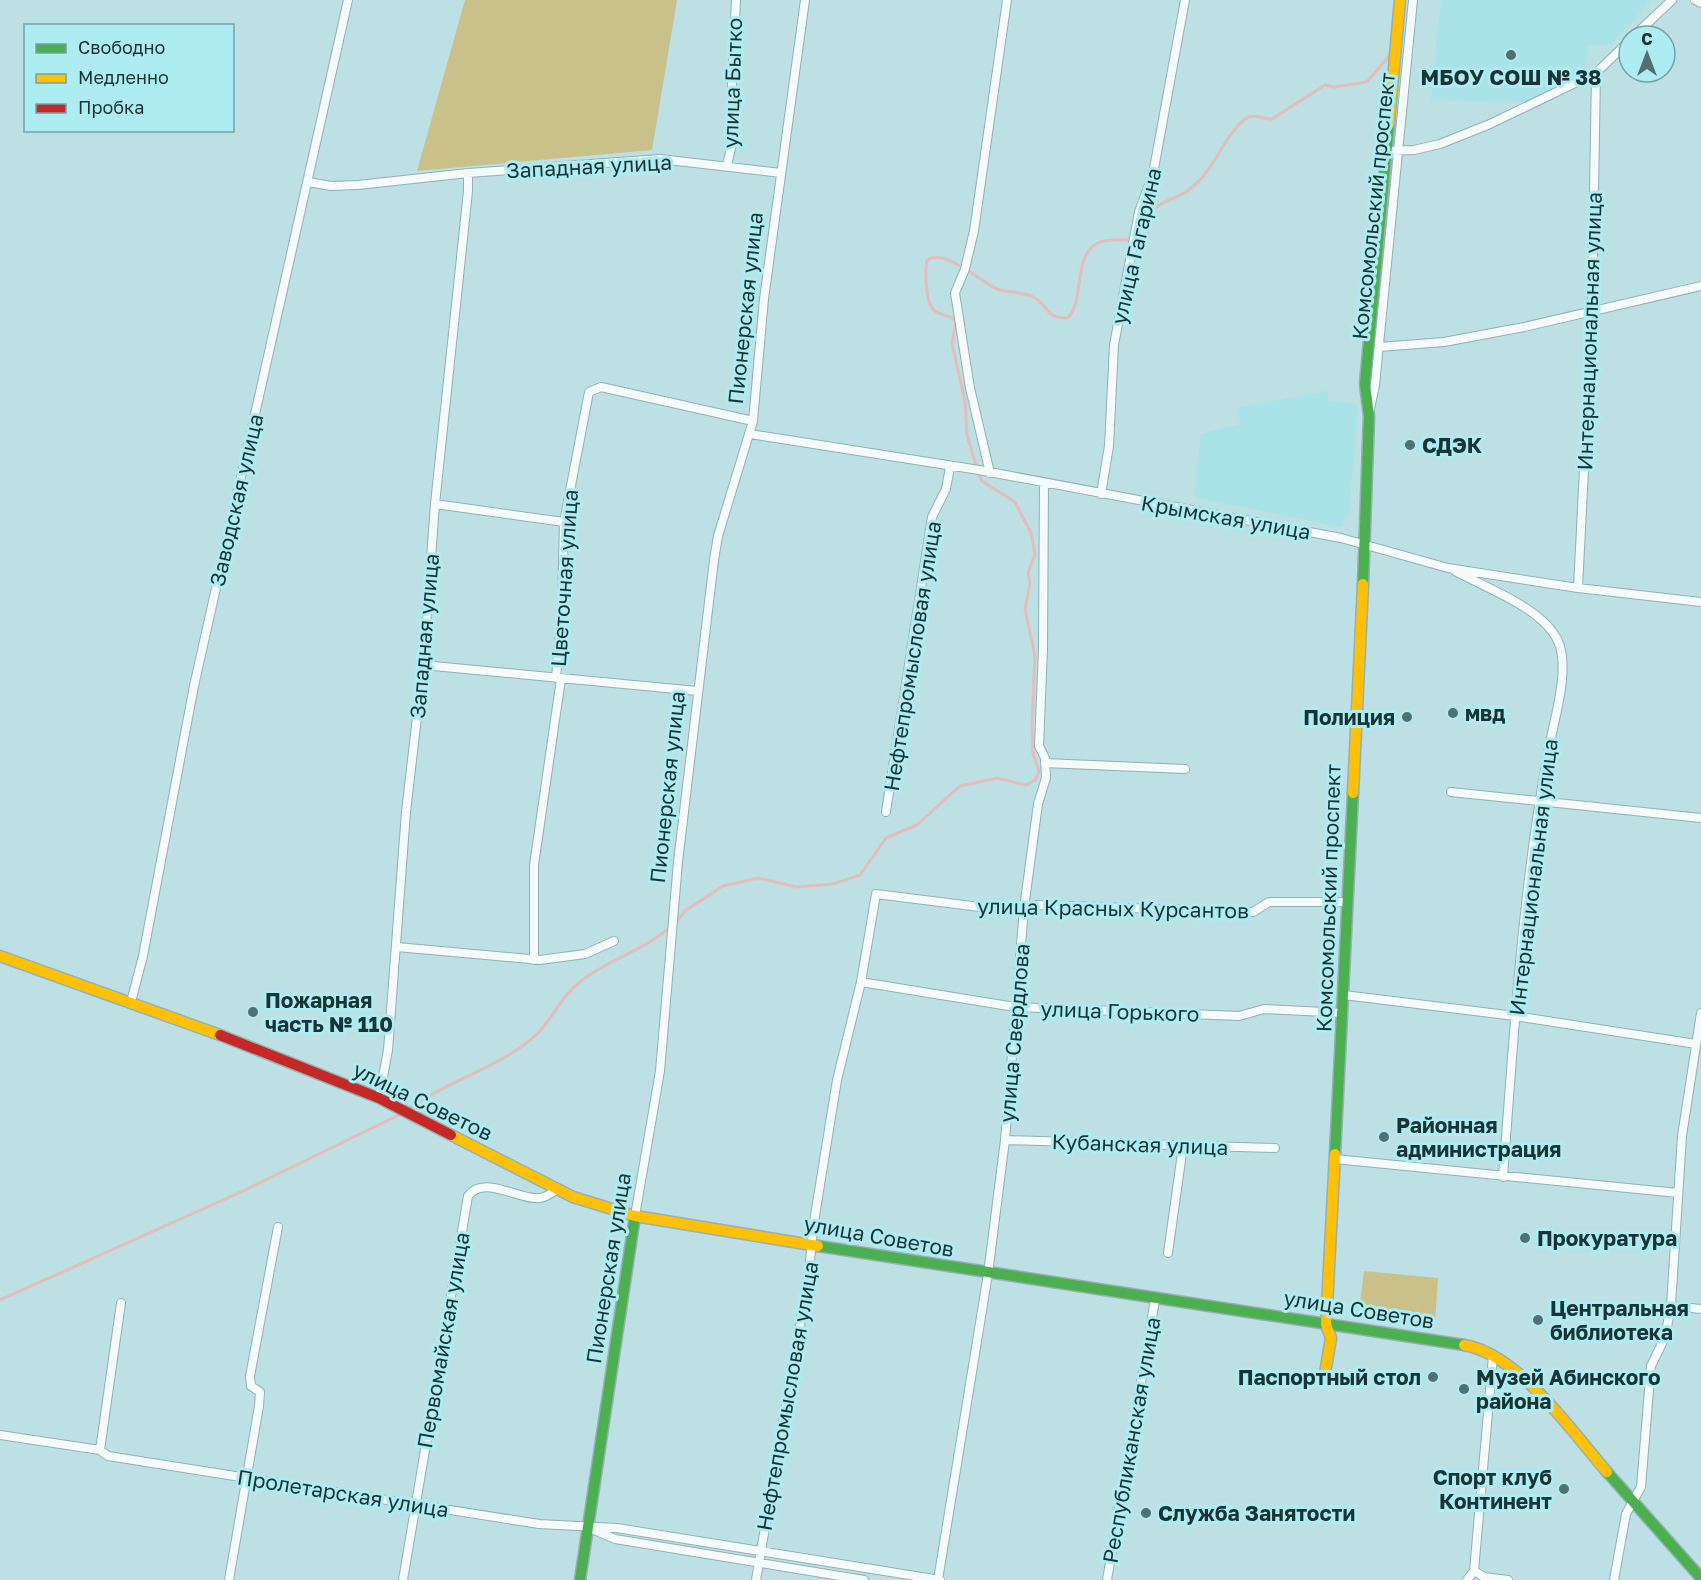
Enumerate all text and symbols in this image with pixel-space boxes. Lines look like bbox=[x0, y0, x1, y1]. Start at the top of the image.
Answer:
street label: улица Бытко bbox=[717, 17, 747, 149]
legend bbox=[24, 24, 234, 132]
north arrow bbox=[1617, 24, 1677, 84]
text: С bbox=[1641, 29, 1653, 49]
text: Свободно bbox=[78, 36, 165, 58]
marker: МБОУ СОШ № 38 bbox=[1504, 48, 1518, 62]
place label: МБОУ СОШ № 38 bbox=[1420, 64, 1602, 90]
text: Медленно bbox=[78, 66, 169, 88]
street label: Комсомольский проспект bbox=[1346, 71, 1400, 341]
text: Пробка bbox=[78, 96, 144, 118]
street label: Западная улица bbox=[505, 149, 673, 183]
street label: улица Гагарина bbox=[1105, 165, 1167, 327]
street label: Интернациональная улица bbox=[1571, 191, 1607, 471]
street label: Пионерская улица bbox=[722, 211, 768, 405]
street label: Заводская улица bbox=[204, 411, 268, 589]
place label: СДЭК bbox=[1422, 432, 1483, 458]
marker: СДЭК bbox=[1403, 438, 1417, 452]
street label: Цветочная улица bbox=[545, 488, 583, 668]
street label: Крымская улица bbox=[1139, 489, 1313, 545]
street label: Нефтепромысловая улица bbox=[878, 519, 946, 793]
street label: Западная улица bbox=[404, 552, 444, 720]
street label: Пионерская улица bbox=[644, 690, 690, 884]
place label: мвд bbox=[1465, 700, 1505, 726]
place label: Полиция bbox=[1303, 704, 1395, 730]
marker: мвд bbox=[1446, 706, 1460, 720]
marker: Полиция bbox=[1400, 710, 1414, 724]
street label: Интернациональная улица bbox=[1503, 737, 1563, 1017]
street label: Комсомольский проспект bbox=[1310, 764, 1346, 1032]
street label: улица Красных Курсантов bbox=[977, 893, 1249, 923]
street label: улица Свердлова bbox=[993, 942, 1035, 1124]
place label: Пожарная часть № 110 bbox=[265, 987, 393, 1037]
street label: улица Горького bbox=[1040, 995, 1200, 1027]
marker: Пожарная часть № 110 bbox=[246, 1005, 260, 1019]
street label: улица Советов bbox=[349, 1056, 497, 1146]
place label: Районная администрация bbox=[1396, 1112, 1561, 1162]
street label: Кубанская улица bbox=[1051, 1128, 1229, 1160]
marker: Районная администрация bbox=[1377, 1130, 1391, 1144]
street label: Пионерская улица bbox=[580, 1171, 636, 1365]
street label: улица Советов bbox=[802, 1210, 956, 1262]
place label: Прокуратура bbox=[1537, 1225, 1677, 1251]
street label: Первомайская улица bbox=[411, 1230, 475, 1450]
marker: Прокуратура bbox=[1518, 1231, 1532, 1245]
street label: Нефтепромысловая улица bbox=[750, 1259, 824, 1533]
street label: улица Советов bbox=[1282, 1284, 1436, 1334]
place label: Центральная библиотека bbox=[1550, 1295, 1689, 1345]
marker: Центральная библиотека bbox=[1531, 1313, 1545, 1327]
street label: Республиканская улица bbox=[1097, 1315, 1165, 1565]
place label: Паспортный стол bbox=[1238, 1364, 1421, 1390]
place label: Музей Абинского района bbox=[1476, 1364, 1661, 1414]
marker: Паспортный стол bbox=[1426, 1370, 1440, 1384]
marker: Музей Абинского района bbox=[1457, 1382, 1471, 1396]
street label: Пролетарская улица bbox=[235, 1463, 451, 1523]
place label: Спорт клуб Континент bbox=[1433, 1464, 1552, 1514]
marker: Спорт клуб Континент bbox=[1557, 1482, 1571, 1496]
place label: Служба Занятости bbox=[1158, 1500, 1355, 1526]
marker: Служба Занятости bbox=[1139, 1506, 1153, 1520]

